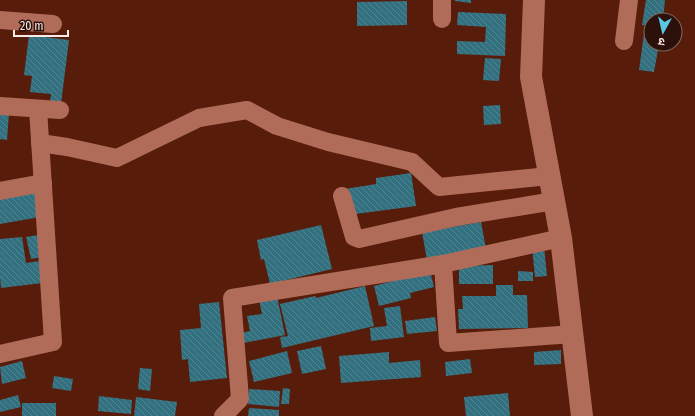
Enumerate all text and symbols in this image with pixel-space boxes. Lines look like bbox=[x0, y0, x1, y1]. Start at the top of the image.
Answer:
scale bar bbox=[14, 12, 68, 38]
north arrow bbox=[643, 12, 683, 52]
text: 20 m bbox=[20, 19, 44, 33]
text: उ bbox=[657, 34, 666, 48]

